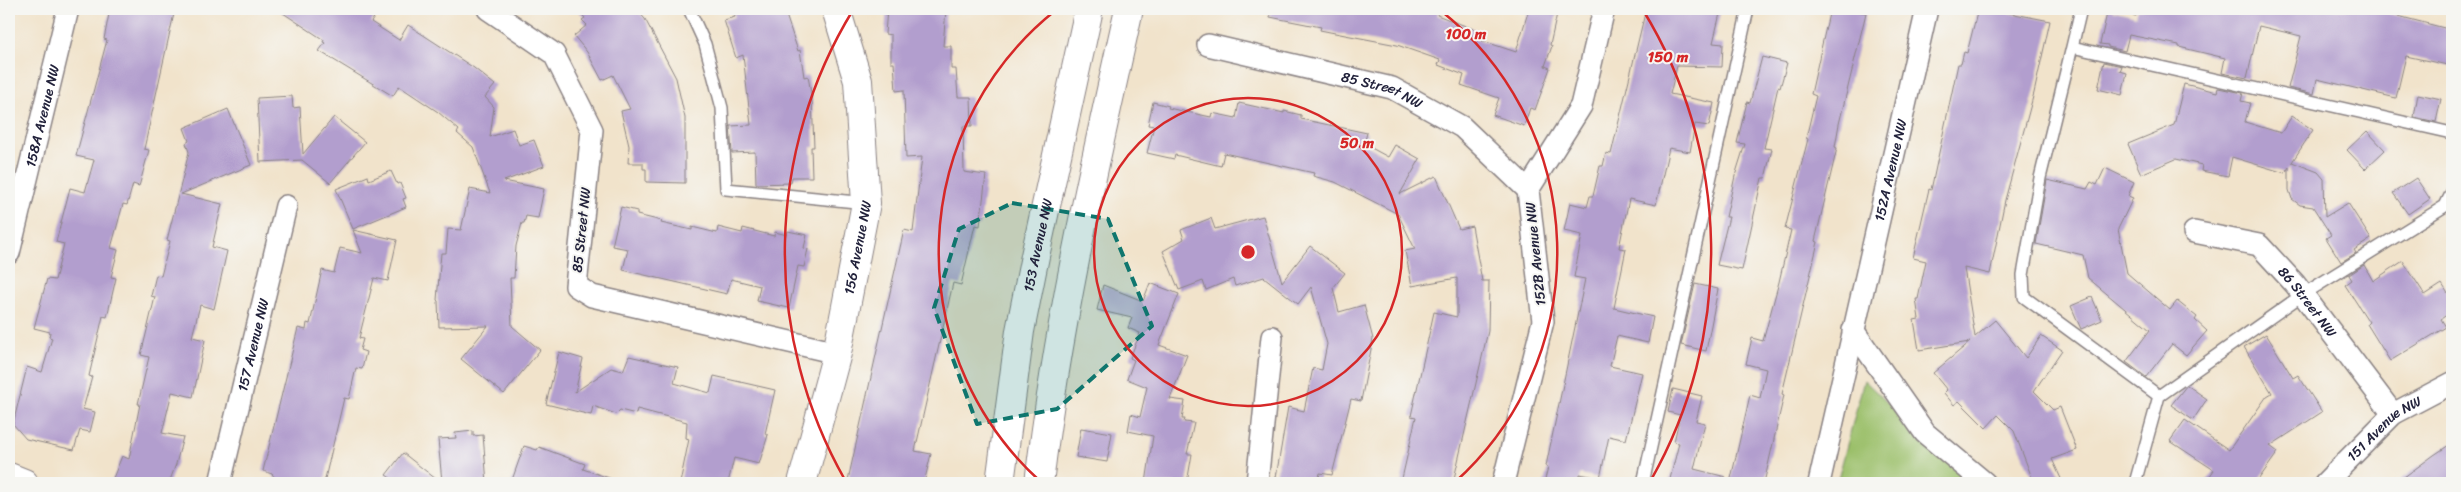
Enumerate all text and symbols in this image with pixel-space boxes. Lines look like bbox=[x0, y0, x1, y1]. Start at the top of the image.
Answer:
text: 100 m bbox=[1446, 21, 1487, 47]
text: 150 m bbox=[1648, 44, 1689, 70]
street label: 158A Avenue NW bbox=[18, 62, 67, 170]
street label: 85 Street NW bbox=[1339, 65, 1427, 116]
street label: 152A Avenue NW bbox=[1867, 116, 1915, 224]
text: 50 m bbox=[1340, 130, 1375, 156]
street label: 85 Street NW bbox=[565, 186, 598, 274]
street label: 153 Avenue NW bbox=[1016, 196, 1060, 294]
street label: 156 Avenue NW bbox=[837, 199, 879, 297]
street label: 152B Avenue NW bbox=[1518, 201, 1553, 307]
centre of rings bbox=[1239, 243, 1257, 261]
street label: 86 Street NW bbox=[2271, 260, 2343, 343]
street label: 157 Avenue NW bbox=[230, 296, 277, 394]
street label: 151 Avenue NW bbox=[2341, 389, 2426, 468]

